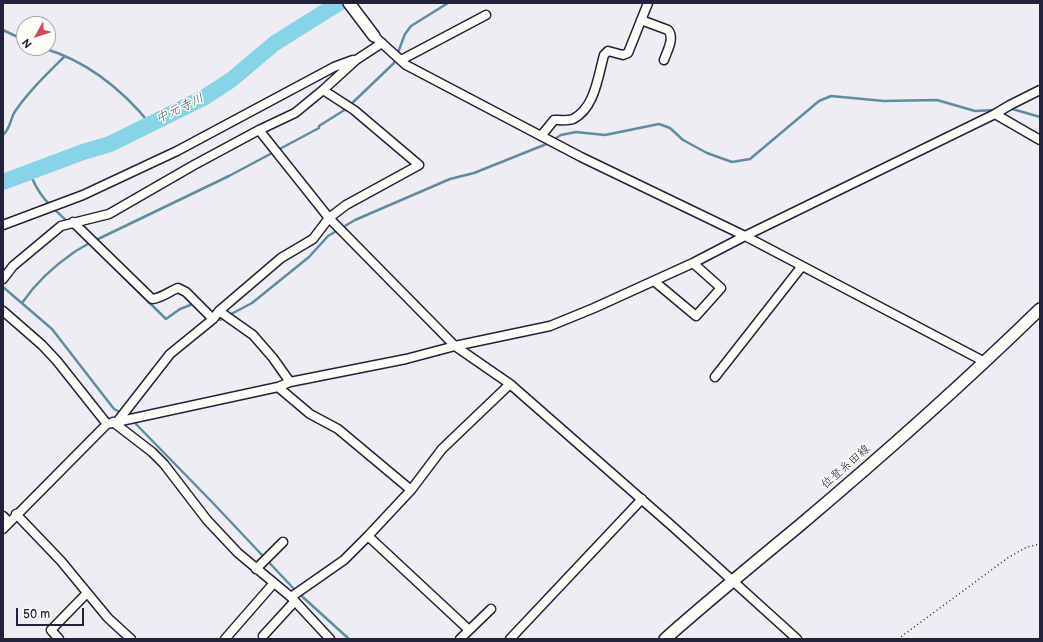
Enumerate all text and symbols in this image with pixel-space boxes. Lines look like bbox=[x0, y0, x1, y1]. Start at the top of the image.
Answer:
north arrow bbox=[16, 16, 56, 56]
text: N bbox=[19, 36, 35, 51]
water label: 中元寺川 bbox=[153, 91, 207, 127]
street label: 位登糸田線 bbox=[819, 442, 873, 492]
scale bar bbox=[18, 600, 86, 626]
text: 50 m bbox=[23, 607, 50, 622]

